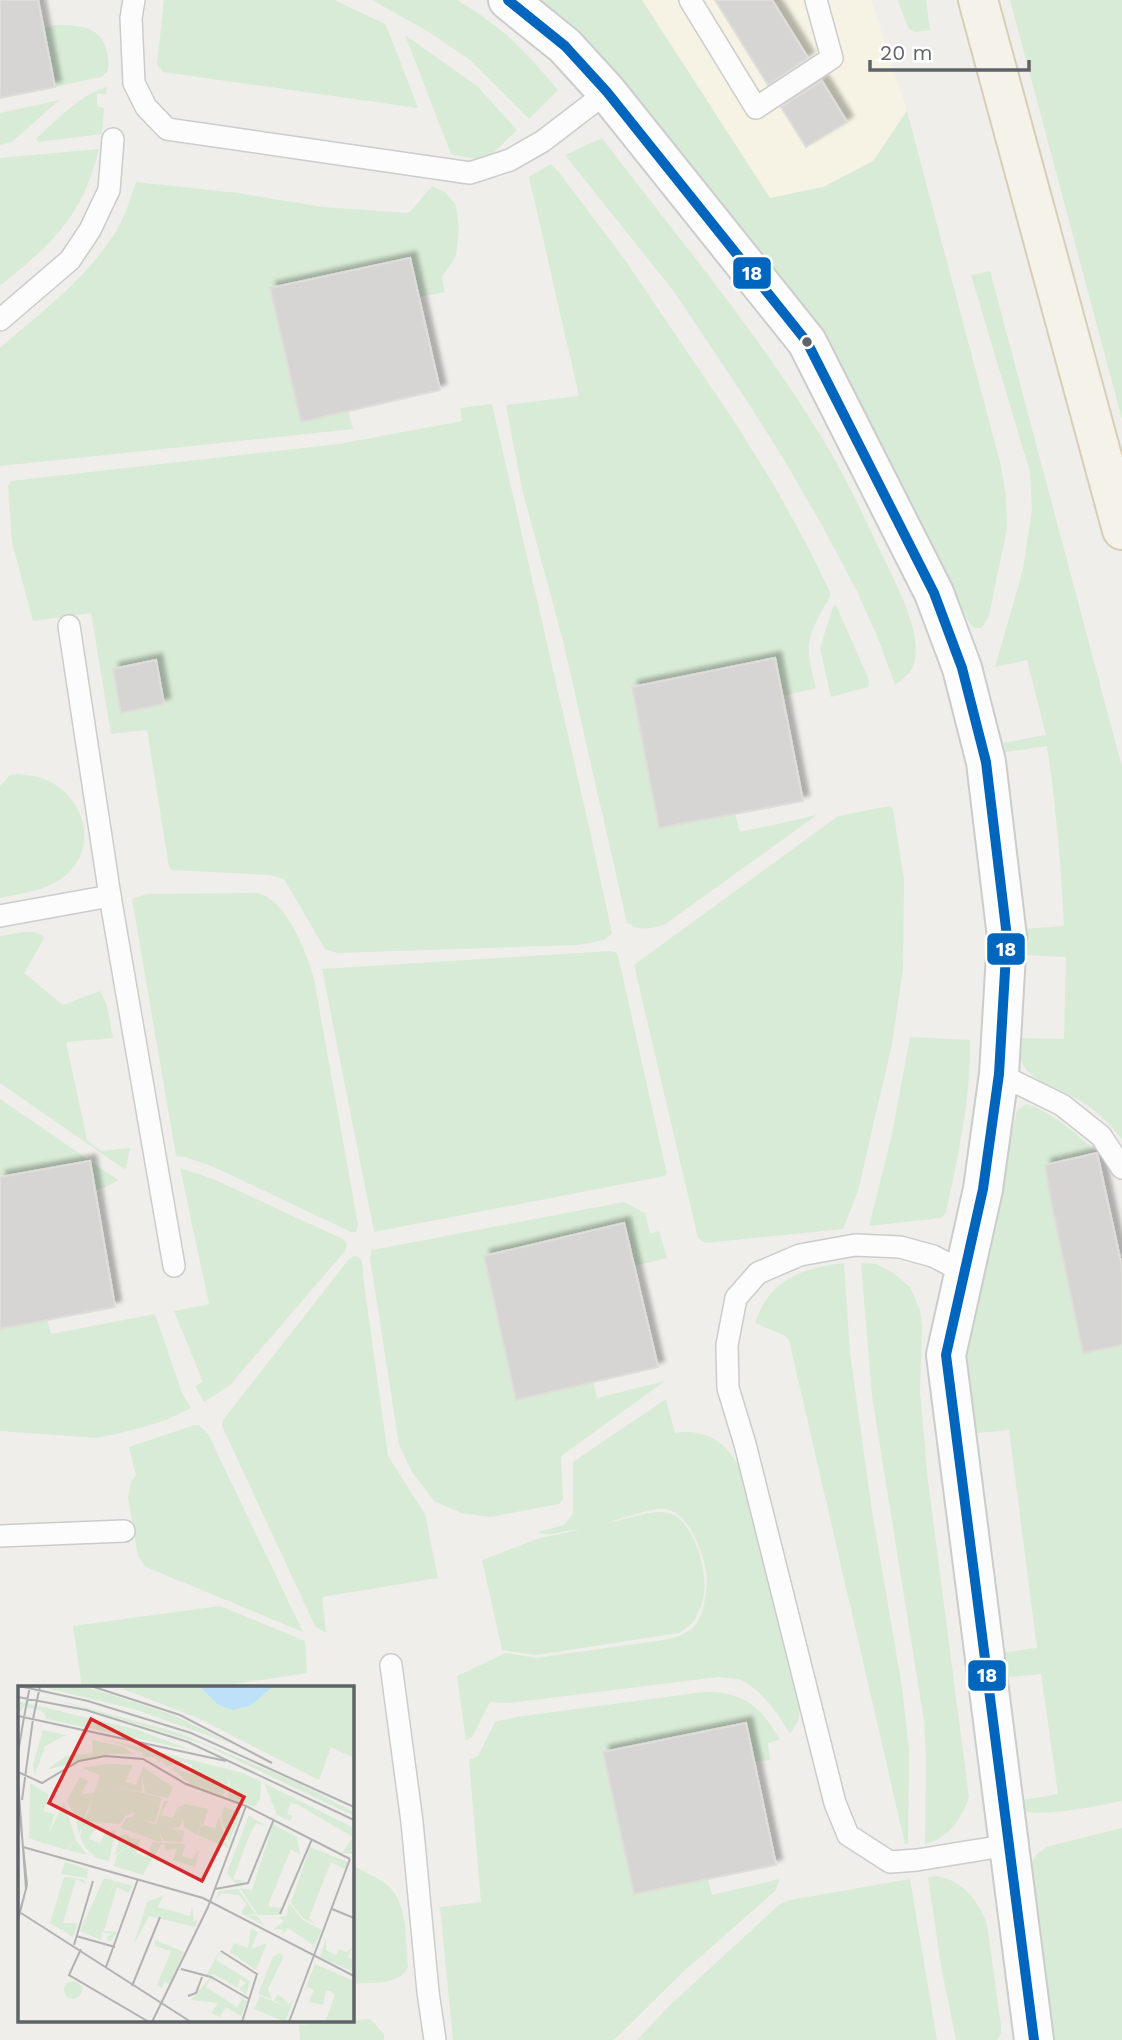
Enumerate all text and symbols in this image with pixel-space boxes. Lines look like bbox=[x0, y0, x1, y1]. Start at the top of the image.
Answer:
scale bar bbox=[870, 28, 1029, 72]
text: 20 m bbox=[880, 40, 932, 65]
line badge: 18 bbox=[732, 256, 772, 290]
text: 18 bbox=[742, 262, 762, 285]
unlabelled marker bbox=[800, 335, 814, 349]
line badge: 18 bbox=[986, 932, 1026, 966]
text: 18 bbox=[996, 938, 1016, 961]
line badge: 18 bbox=[967, 1659, 1007, 1692]
text: 18 bbox=[977, 1664, 997, 1687]
inset map bbox=[18, 1686, 354, 2022]

